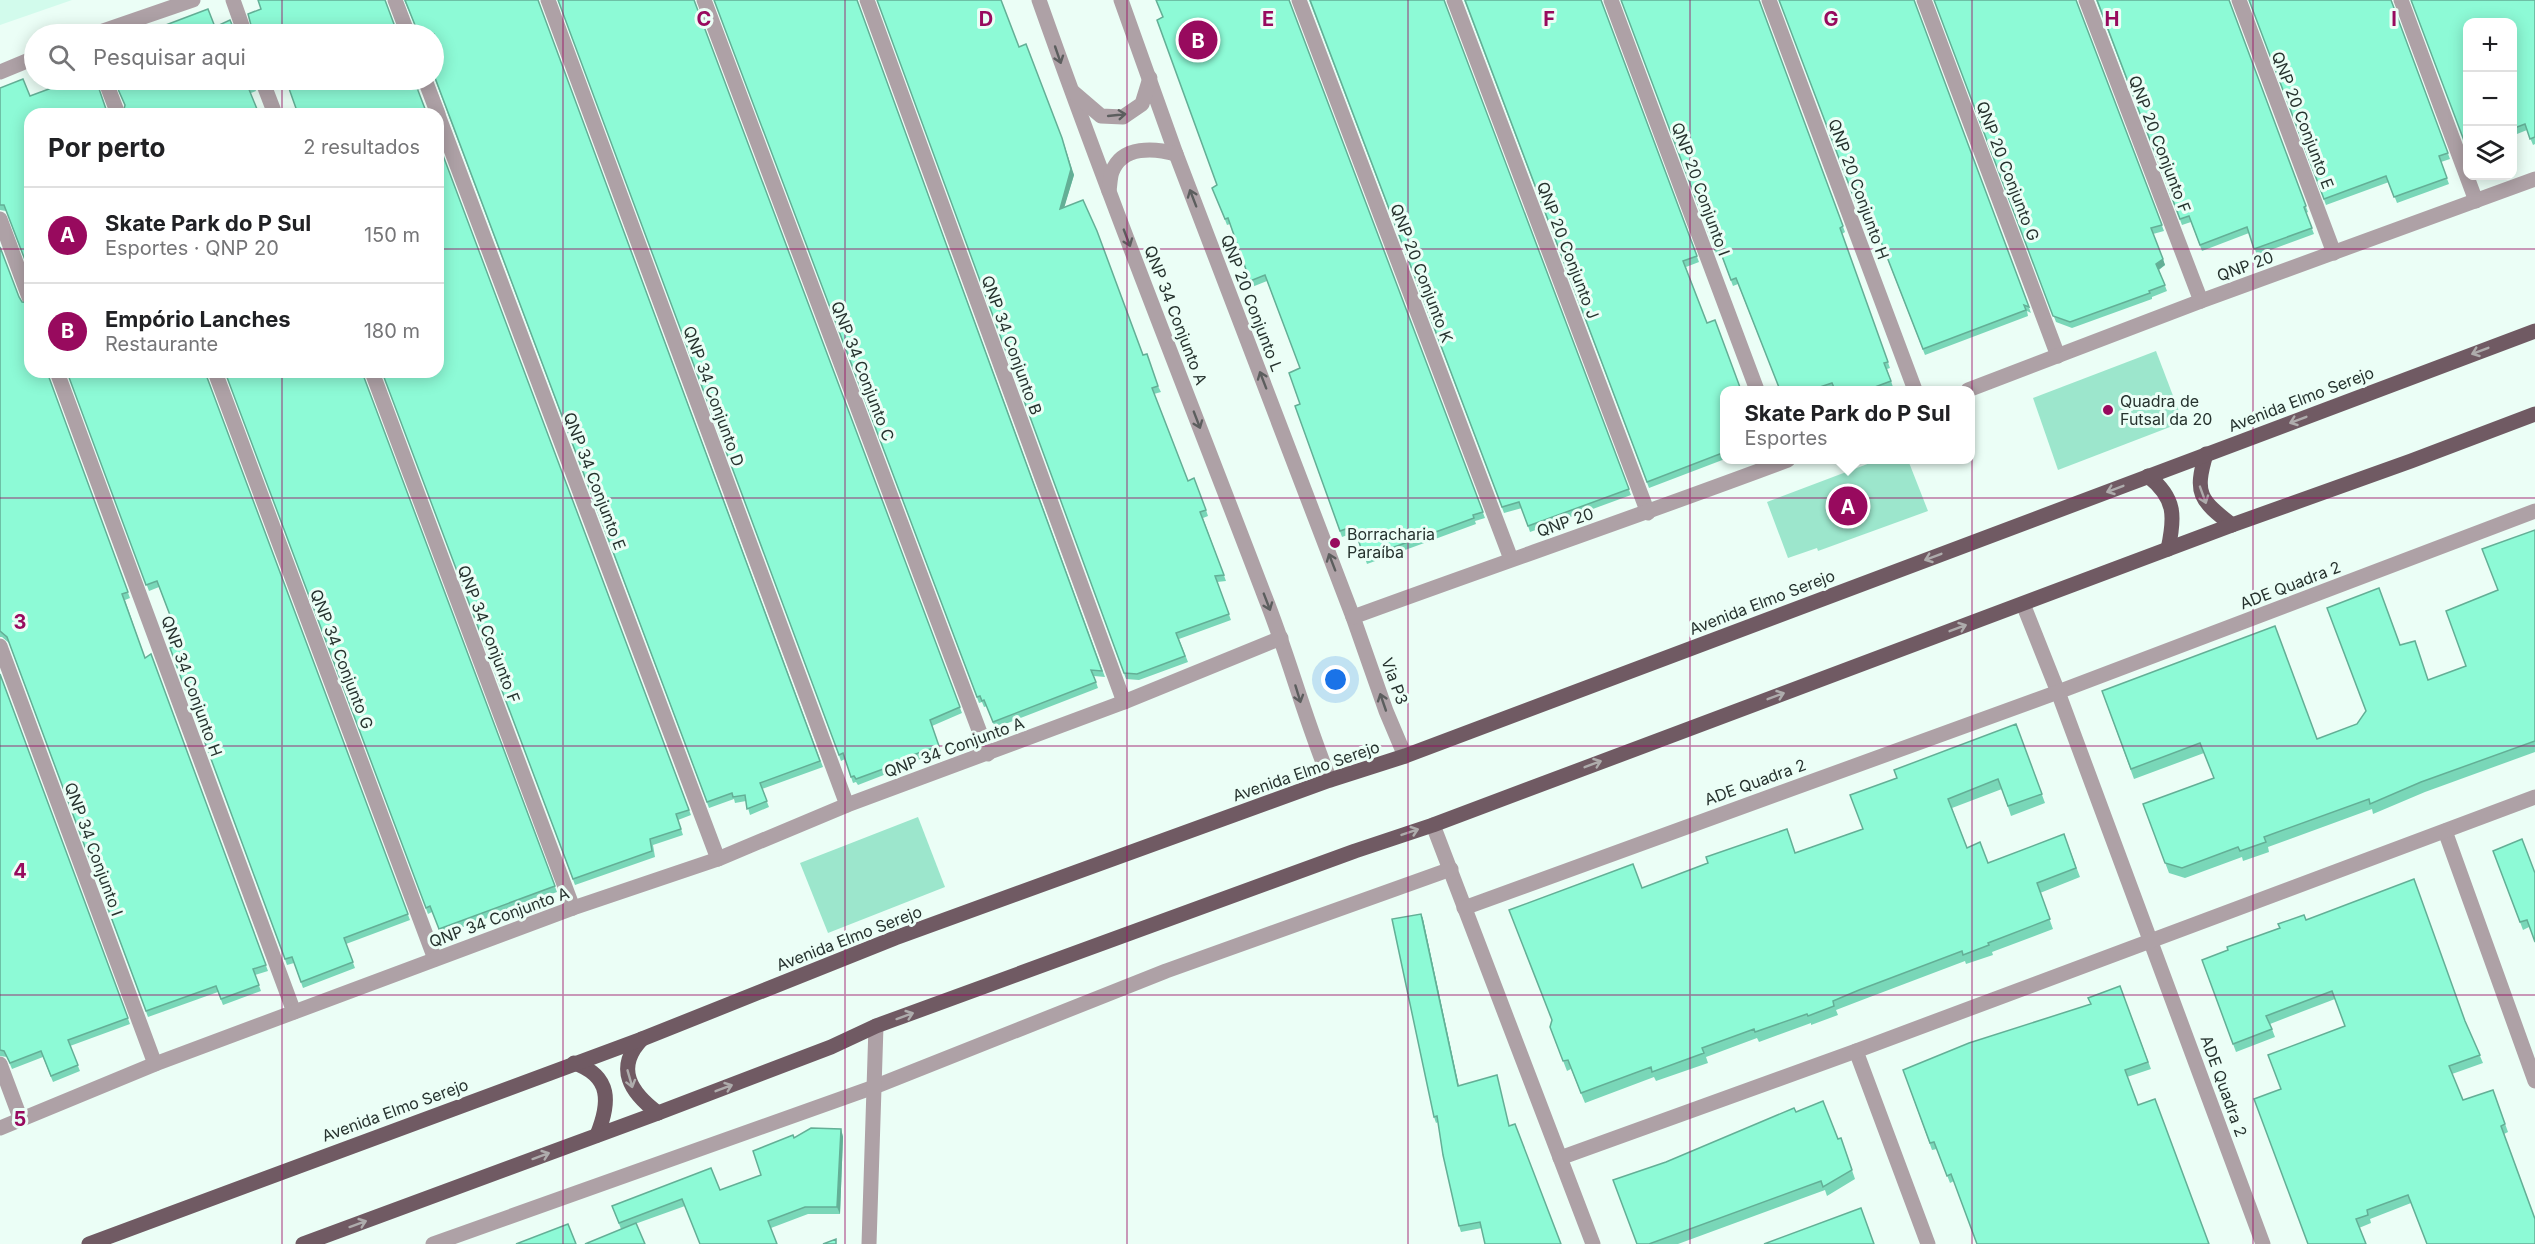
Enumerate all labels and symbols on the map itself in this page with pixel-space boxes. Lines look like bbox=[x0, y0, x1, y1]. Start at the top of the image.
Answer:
text: C bbox=[697, 7, 711, 31]
text: D bbox=[979, 7, 993, 31]
text: E bbox=[1262, 7, 1274, 31]
text: F bbox=[1543, 7, 1555, 31]
text: G bbox=[1823, 7, 1839, 31]
text: H bbox=[2105, 7, 2119, 31]
text: I bbox=[2391, 7, 2397, 31]
pin: B bbox=[1178, 18, 1218, 63]
one-way arrow bbox=[1054, 45, 1065, 64]
street label: QNP 20 Conjunto E bbox=[2268, 48, 2338, 192]
street label: QNP 20 Conjunto F bbox=[2125, 72, 2195, 216]
street label: QNP 20 Conjunto G bbox=[1972, 98, 2044, 244]
one-way arrow bbox=[1107, 109, 1126, 120]
street label: QNP 20 Conjunto H bbox=[1824, 116, 1894, 262]
street label: QNP 20 Conjunto I bbox=[1668, 120, 1734, 258]
street label: QNP 20 Conjunto J bbox=[1533, 179, 1603, 321]
one-way arrow bbox=[1187, 189, 1198, 208]
street label: QNP 20 Conjunto K bbox=[1386, 201, 1458, 345]
one-way arrow bbox=[1122, 228, 1133, 247]
street label: QNP 20 Conjunto L bbox=[1217, 232, 1287, 374]
street label: QNP 34 Conjunto A bbox=[1140, 243, 1212, 387]
street label: QNP 20 bbox=[2214, 247, 2276, 285]
street label: QNP 34 Conjunto B bbox=[977, 273, 1047, 417]
street label: QNP 34 Conjunto C bbox=[827, 298, 899, 444]
street label: QNP 34 Conjunto D bbox=[679, 323, 749, 469]
one-way arrow bbox=[2471, 347, 2490, 358]
street label: Avenida Elmo Serejo bbox=[2225, 362, 2377, 436]
one-way arrow bbox=[1257, 371, 1268, 390]
place label: Quadra de Futsal da 20 bbox=[2120, 391, 2212, 429]
marker: Quadra de Futsal da 20 bbox=[2101, 403, 2115, 417]
street label: QNP 34 Conjunto E bbox=[559, 409, 631, 553]
one-way arrow bbox=[1192, 410, 1203, 429]
one-way arrow bbox=[2289, 415, 2307, 426]
pin: A bbox=[1828, 484, 1868, 528]
one-way arrow bbox=[2106, 484, 2125, 495]
one-way arrow bbox=[2199, 485, 2210, 504]
street label: QNP 20 bbox=[1534, 503, 1596, 541]
place label: Borracharia Paraíba bbox=[1347, 524, 1435, 562]
marker: Borracharia Paraíba bbox=[1328, 536, 1342, 550]
one-way arrow bbox=[1924, 552, 1943, 563]
one-way arrow bbox=[1326, 554, 1337, 572]
street label: ADE Quadra 2 bbox=[2237, 557, 2343, 613]
street label: QNP 34 Conjunto F bbox=[454, 562, 524, 706]
street label: Avenida Elmo Serejo bbox=[1686, 565, 1838, 639]
street label: QNP 34 Conjunto G bbox=[306, 586, 378, 732]
one-way arrow bbox=[1262, 592, 1273, 610]
text: 3 bbox=[14, 610, 26, 634]
street label: QNP 34 Conjunto H bbox=[157, 613, 227, 759]
one-way arrow bbox=[1949, 621, 1967, 632]
street label: Via P3 bbox=[1377, 655, 1413, 707]
your location bbox=[1321, 665, 1350, 694]
one-way arrow bbox=[1294, 684, 1305, 703]
one-way arrow bbox=[1766, 690, 1785, 701]
one-way arrow bbox=[1376, 693, 1387, 711]
street label: QNP 34 Conjunto A bbox=[881, 712, 1027, 782]
street label: Avenida Elmo Serejo bbox=[1230, 736, 1382, 806]
street label: ADE Quadra 2 bbox=[1702, 754, 1808, 810]
one-way arrow bbox=[1583, 758, 1602, 769]
street label: QNP 34 Conjunto I bbox=[61, 779, 127, 919]
one-way arrow bbox=[1400, 826, 1419, 837]
text: 4 bbox=[13, 859, 27, 883]
street label: QNP 34 Conjunto A bbox=[426, 882, 572, 952]
street label: Avenida Elmo Serejo bbox=[773, 901, 925, 975]
one-way arrow bbox=[895, 1009, 914, 1020]
street label: ADE Quadra 2 bbox=[2196, 1033, 2252, 1139]
one-way arrow bbox=[625, 1069, 637, 1088]
street label: Avenida Elmo Serejo bbox=[319, 1074, 471, 1146]
one-way arrow bbox=[714, 1082, 733, 1093]
text: 5 bbox=[14, 1107, 26, 1131]
one-way arrow bbox=[531, 1150, 550, 1161]
one-way arrow bbox=[348, 1217, 367, 1228]

